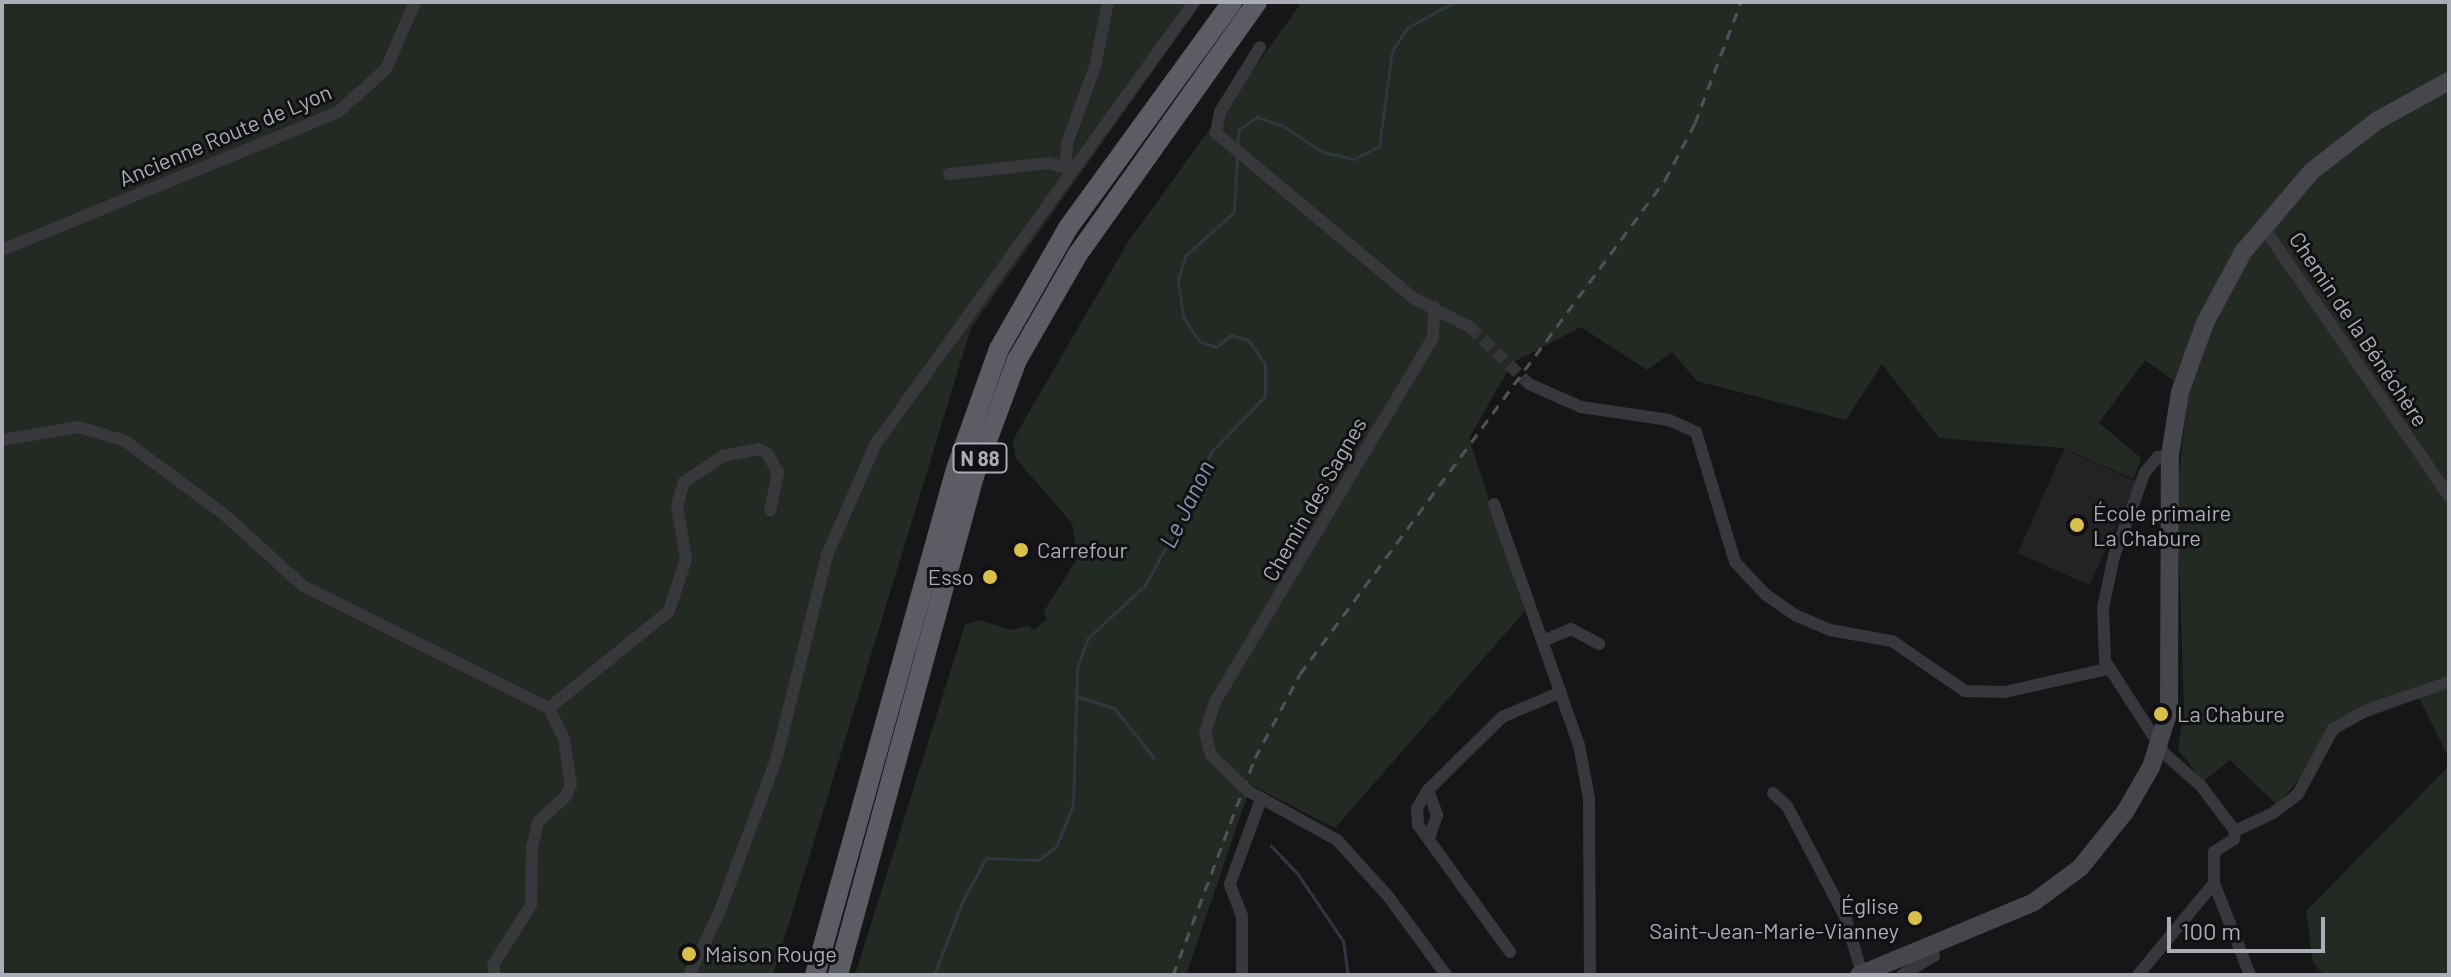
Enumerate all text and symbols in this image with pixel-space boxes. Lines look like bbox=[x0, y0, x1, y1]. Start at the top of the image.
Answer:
street label: Ancienne Route de Lyon bbox=[115, 78, 335, 192]
street label: Chemin de la Bénéchère bbox=[2284, 227, 2434, 431]
street label: Chemin des Sagnes bbox=[1256, 412, 1372, 586]
road number: N 88 bbox=[952, 442, 1008, 474]
water label: Le Janon bbox=[1152, 455, 1220, 553]
place label: École primaire La Chabure bbox=[2093, 499, 2231, 550]
marker: École primaire La Chabure bbox=[2068, 516, 2086, 534]
place label: Carrefour bbox=[1037, 537, 1128, 563]
marker: Carrefour bbox=[1012, 541, 1030, 559]
place label: Esso bbox=[928, 564, 974, 590]
marker: Esso bbox=[981, 568, 999, 586]
place label: La Chabure bbox=[2177, 701, 2285, 727]
marker: La Chabure bbox=[2152, 705, 2170, 723]
place label: Église Saint-Jean-Marie-Vianney bbox=[1649, 892, 1899, 944]
scale bar bbox=[2171, 901, 2329, 951]
marker: Église Saint-Jean-Marie-Vianney bbox=[1906, 909, 1924, 927]
text: 100 m bbox=[2181, 916, 2241, 945]
place label: Maison Rouge bbox=[705, 941, 837, 967]
marker: Maison Rouge bbox=[680, 945, 698, 963]

